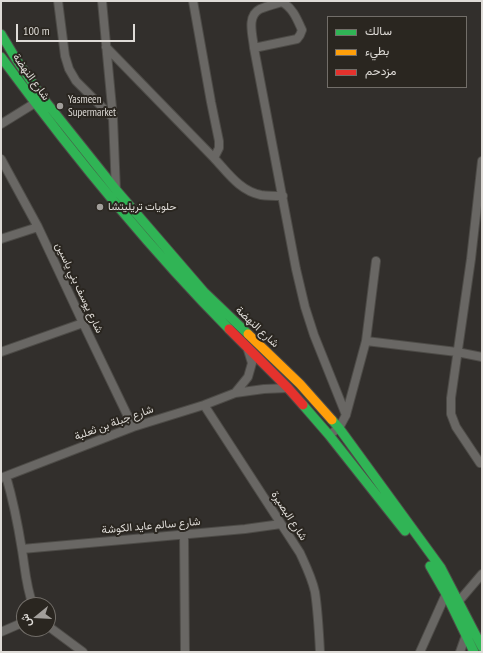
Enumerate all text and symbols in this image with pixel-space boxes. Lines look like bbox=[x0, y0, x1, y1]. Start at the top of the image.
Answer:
scale bar bbox=[18, 16, 137, 42]
legend bbox=[327, 16, 467, 88]
text: 100 m bbox=[23, 23, 50, 38]
text: سالك bbox=[365, 23, 392, 38]
text: بطيء bbox=[365, 43, 389, 58]
street label: شارع النهضة bbox=[10, 51, 52, 103]
text: مزدحم bbox=[365, 63, 396, 78]
place label: Yasmeen Supermarket bbox=[68, 93, 116, 119]
marker: Yasmeen Supermarket bbox=[55, 101, 65, 111]
place label: حلويات تريليتشا bbox=[108, 200, 177, 214]
marker: حلويات تريليتشا bbox=[95, 202, 105, 212]
street label: شارع يوسف بني ياسين bbox=[52, 241, 106, 335]
street label: شارع النهضة bbox=[233, 304, 281, 350]
street label: شارع جبلة بن ثعلبة bbox=[73, 403, 155, 443]
street label: شارع البصيرة bbox=[268, 489, 310, 543]
street label: شارع سالم عايد الكوشة bbox=[101, 515, 201, 537]
north arrow bbox=[16, 597, 56, 637]
text: ش bbox=[17, 612, 34, 629]

